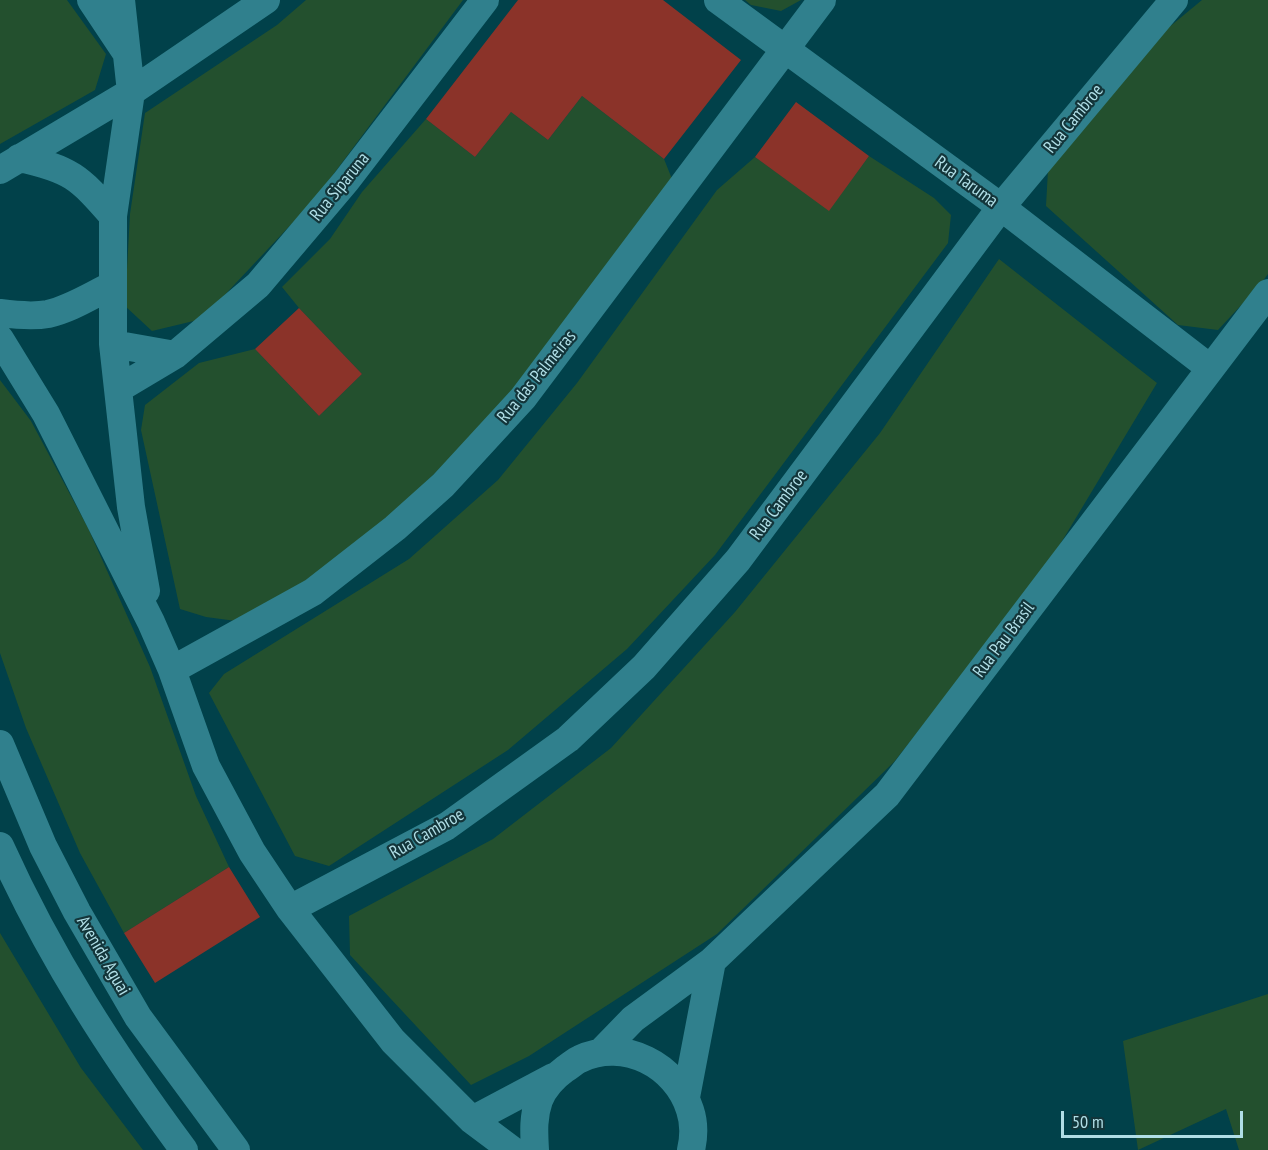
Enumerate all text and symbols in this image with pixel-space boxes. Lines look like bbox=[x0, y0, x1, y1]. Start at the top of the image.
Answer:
street label: Rua Cambroe bbox=[1040, 80, 1108, 158]
street label: Rua Siparuna bbox=[306, 148, 374, 226]
street label: Rua Taruma bbox=[930, 152, 1002, 212]
street label: Rua das Palmeiras bbox=[493, 326, 581, 428]
street label: Rua Cambroe bbox=[746, 466, 812, 544]
street label: Rua Pau Brasil bbox=[969, 598, 1039, 682]
street label: Rua Cambroe bbox=[386, 804, 468, 864]
street label: Avenida Aguai bbox=[72, 912, 134, 1000]
scale bar bbox=[1064, 1099, 1246, 1137]
text: 50 m bbox=[1072, 1110, 1104, 1133]

